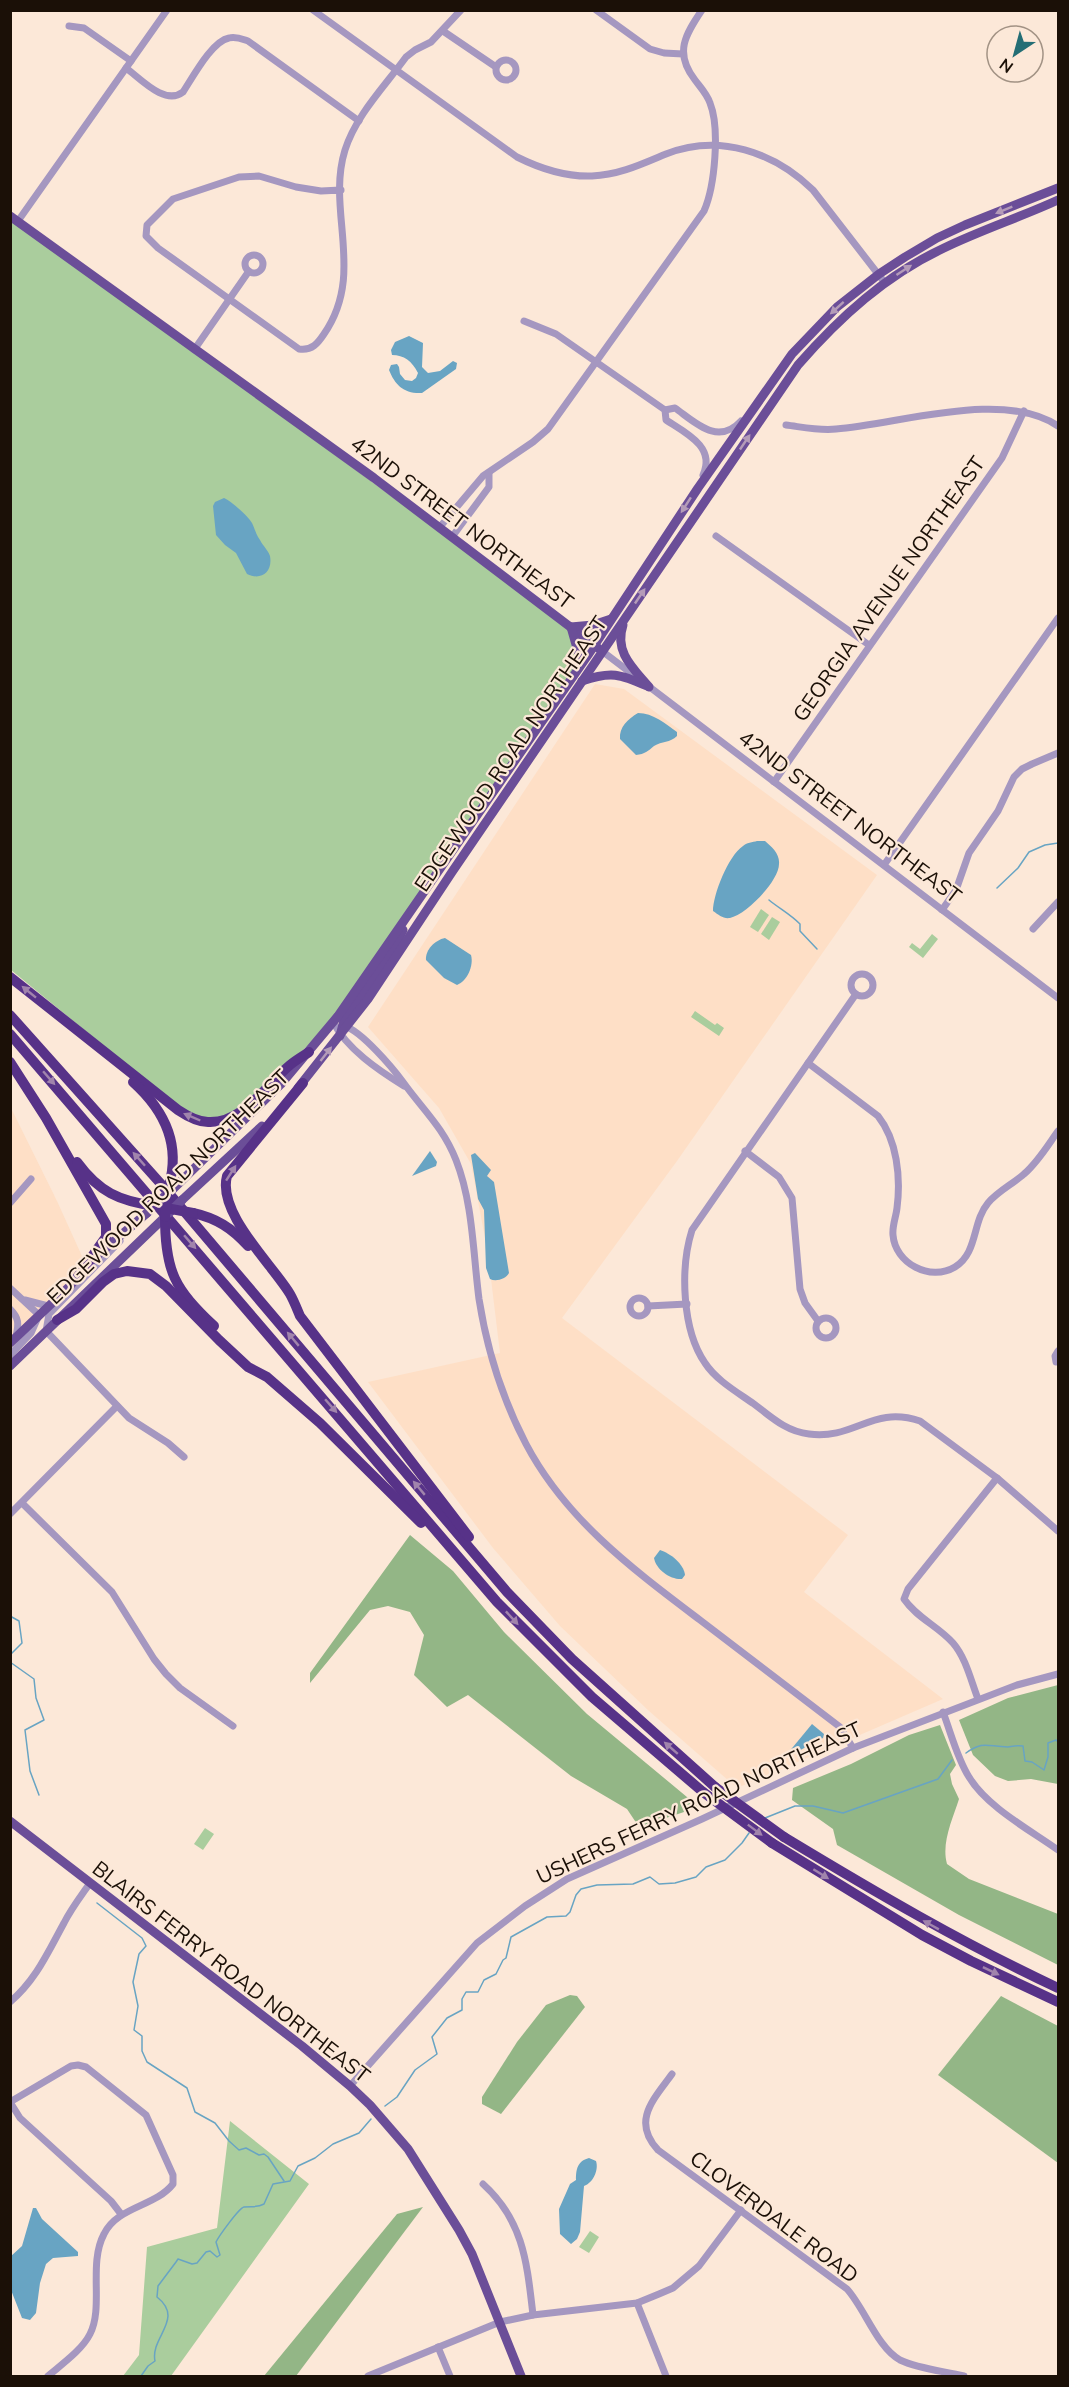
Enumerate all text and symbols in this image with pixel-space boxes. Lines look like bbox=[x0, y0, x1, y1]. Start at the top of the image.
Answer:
north arrow bbox=[985, 24, 1045, 84]
text: N bbox=[995, 54, 1017, 78]
one-way arrow bbox=[995, 206, 1013, 215]
one-way arrow bbox=[896, 265, 913, 276]
one-way arrow bbox=[830, 301, 845, 314]
street label: 42ND STREET NORTHEAST bbox=[346, 430, 579, 615]
one-way arrow bbox=[739, 434, 750, 450]
street label: GEORGIA AVENUE NORTHEAST bbox=[786, 451, 990, 726]
one-way arrow bbox=[681, 497, 692, 513]
one-way arrow bbox=[634, 588, 646, 604]
street label: EDGEWOOD ROAD NORTHEAST bbox=[408, 610, 612, 896]
street label: 42ND STREET NORTHEAST bbox=[734, 724, 967, 909]
one-way arrow bbox=[21, 985, 37, 998]
one-way arrow bbox=[320, 1046, 333, 1062]
street label: EDGEWOOD ROAD NORTHEAST bbox=[41, 1063, 294, 1309]
one-way arrow bbox=[42, 1070, 55, 1085]
one-way arrow bbox=[183, 1112, 201, 1122]
one-way arrow bbox=[133, 1152, 146, 1167]
one-way arrow bbox=[226, 1164, 237, 1181]
one-way arrow bbox=[183, 1234, 196, 1249]
one-way arrow bbox=[287, 1332, 300, 1347]
one-way arrow bbox=[324, 1398, 337, 1413]
one-way arrow bbox=[413, 1481, 426, 1496]
one-way arrow bbox=[505, 1610, 519, 1625]
street label: USHERS FERRY ROAD NORTHEAST bbox=[532, 1715, 866, 1889]
one-way arrow bbox=[664, 1742, 679, 1755]
one-way arrow bbox=[746, 1824, 762, 1836]
street label: BLAIRS FERRY ROAD NORTHEAST bbox=[88, 1855, 376, 2088]
one-way arrow bbox=[813, 1868, 829, 1880]
one-way arrow bbox=[923, 1919, 939, 1930]
one-way arrow bbox=[982, 1966, 999, 1975]
street label: CLOVERDALE ROAD bbox=[685, 2144, 864, 2288]

